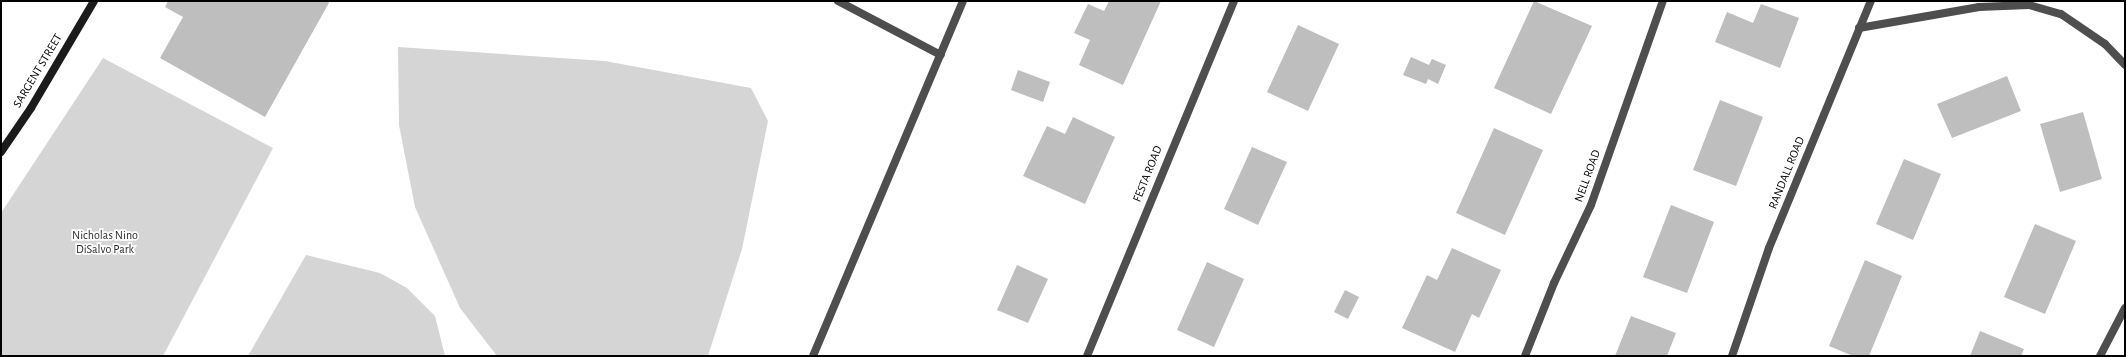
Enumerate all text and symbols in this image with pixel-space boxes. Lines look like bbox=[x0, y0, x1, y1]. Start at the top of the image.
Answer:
street label: SARGENT STREET bbox=[10, 32, 66, 110]
street label: RANDALL ROAD bbox=[1766, 135, 1808, 211]
street label: FESTA ROAD bbox=[1130, 144, 1166, 204]
street label: NELL ROAD bbox=[1572, 148, 1604, 204]
park label: Nicholas Nino DiSalvo Park bbox=[72, 229, 138, 257]

